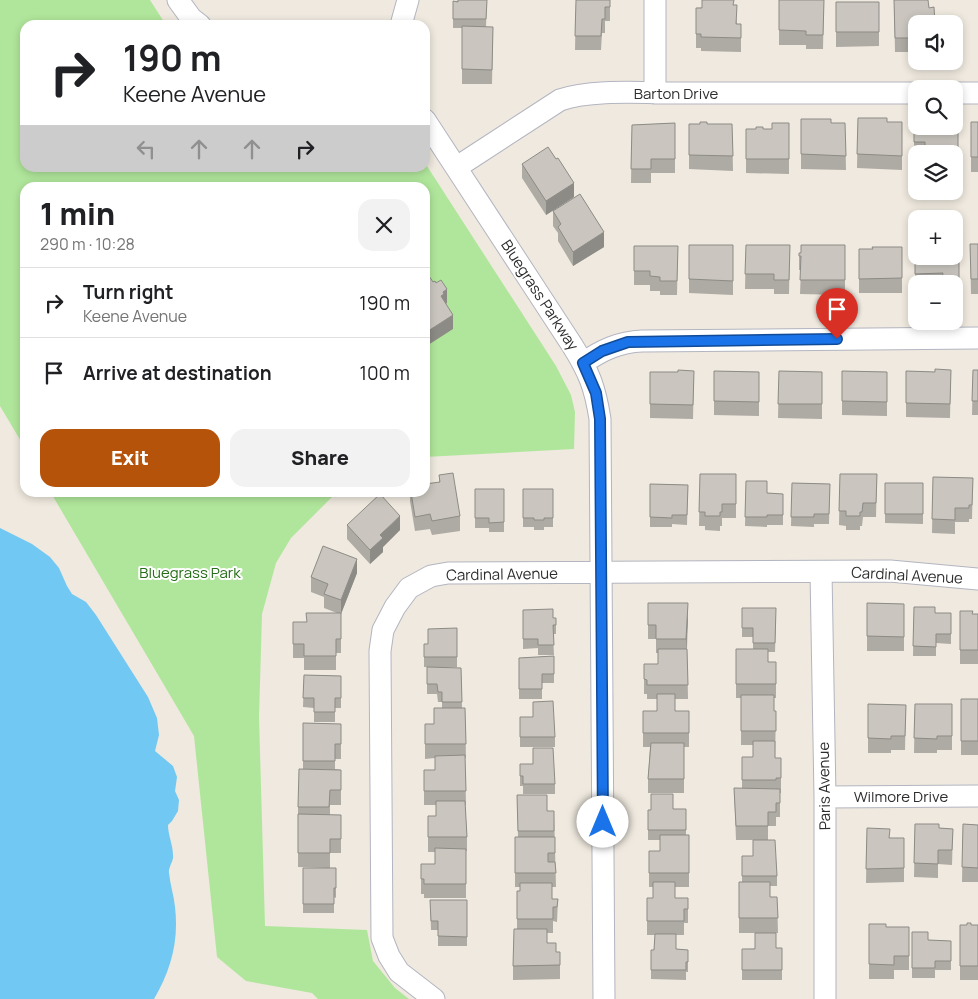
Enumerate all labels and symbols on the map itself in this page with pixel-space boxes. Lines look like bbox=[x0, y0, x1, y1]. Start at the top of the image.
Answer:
street label: Barton Drive bbox=[634, 83, 718, 104]
street label: Bluegrass Parkway bbox=[496, 236, 584, 355]
pin bbox=[816, 288, 858, 339]
park label: Bluegrass Park bbox=[139, 562, 241, 583]
street label: Cardinal Avenue bbox=[851, 562, 964, 588]
street label: Cardinal Avenue bbox=[446, 563, 558, 585]
street label: Paris Avenue bbox=[813, 742, 835, 830]
street label: Wilmore Drive bbox=[854, 786, 948, 807]
position arrow bbox=[576, 795, 628, 847]

